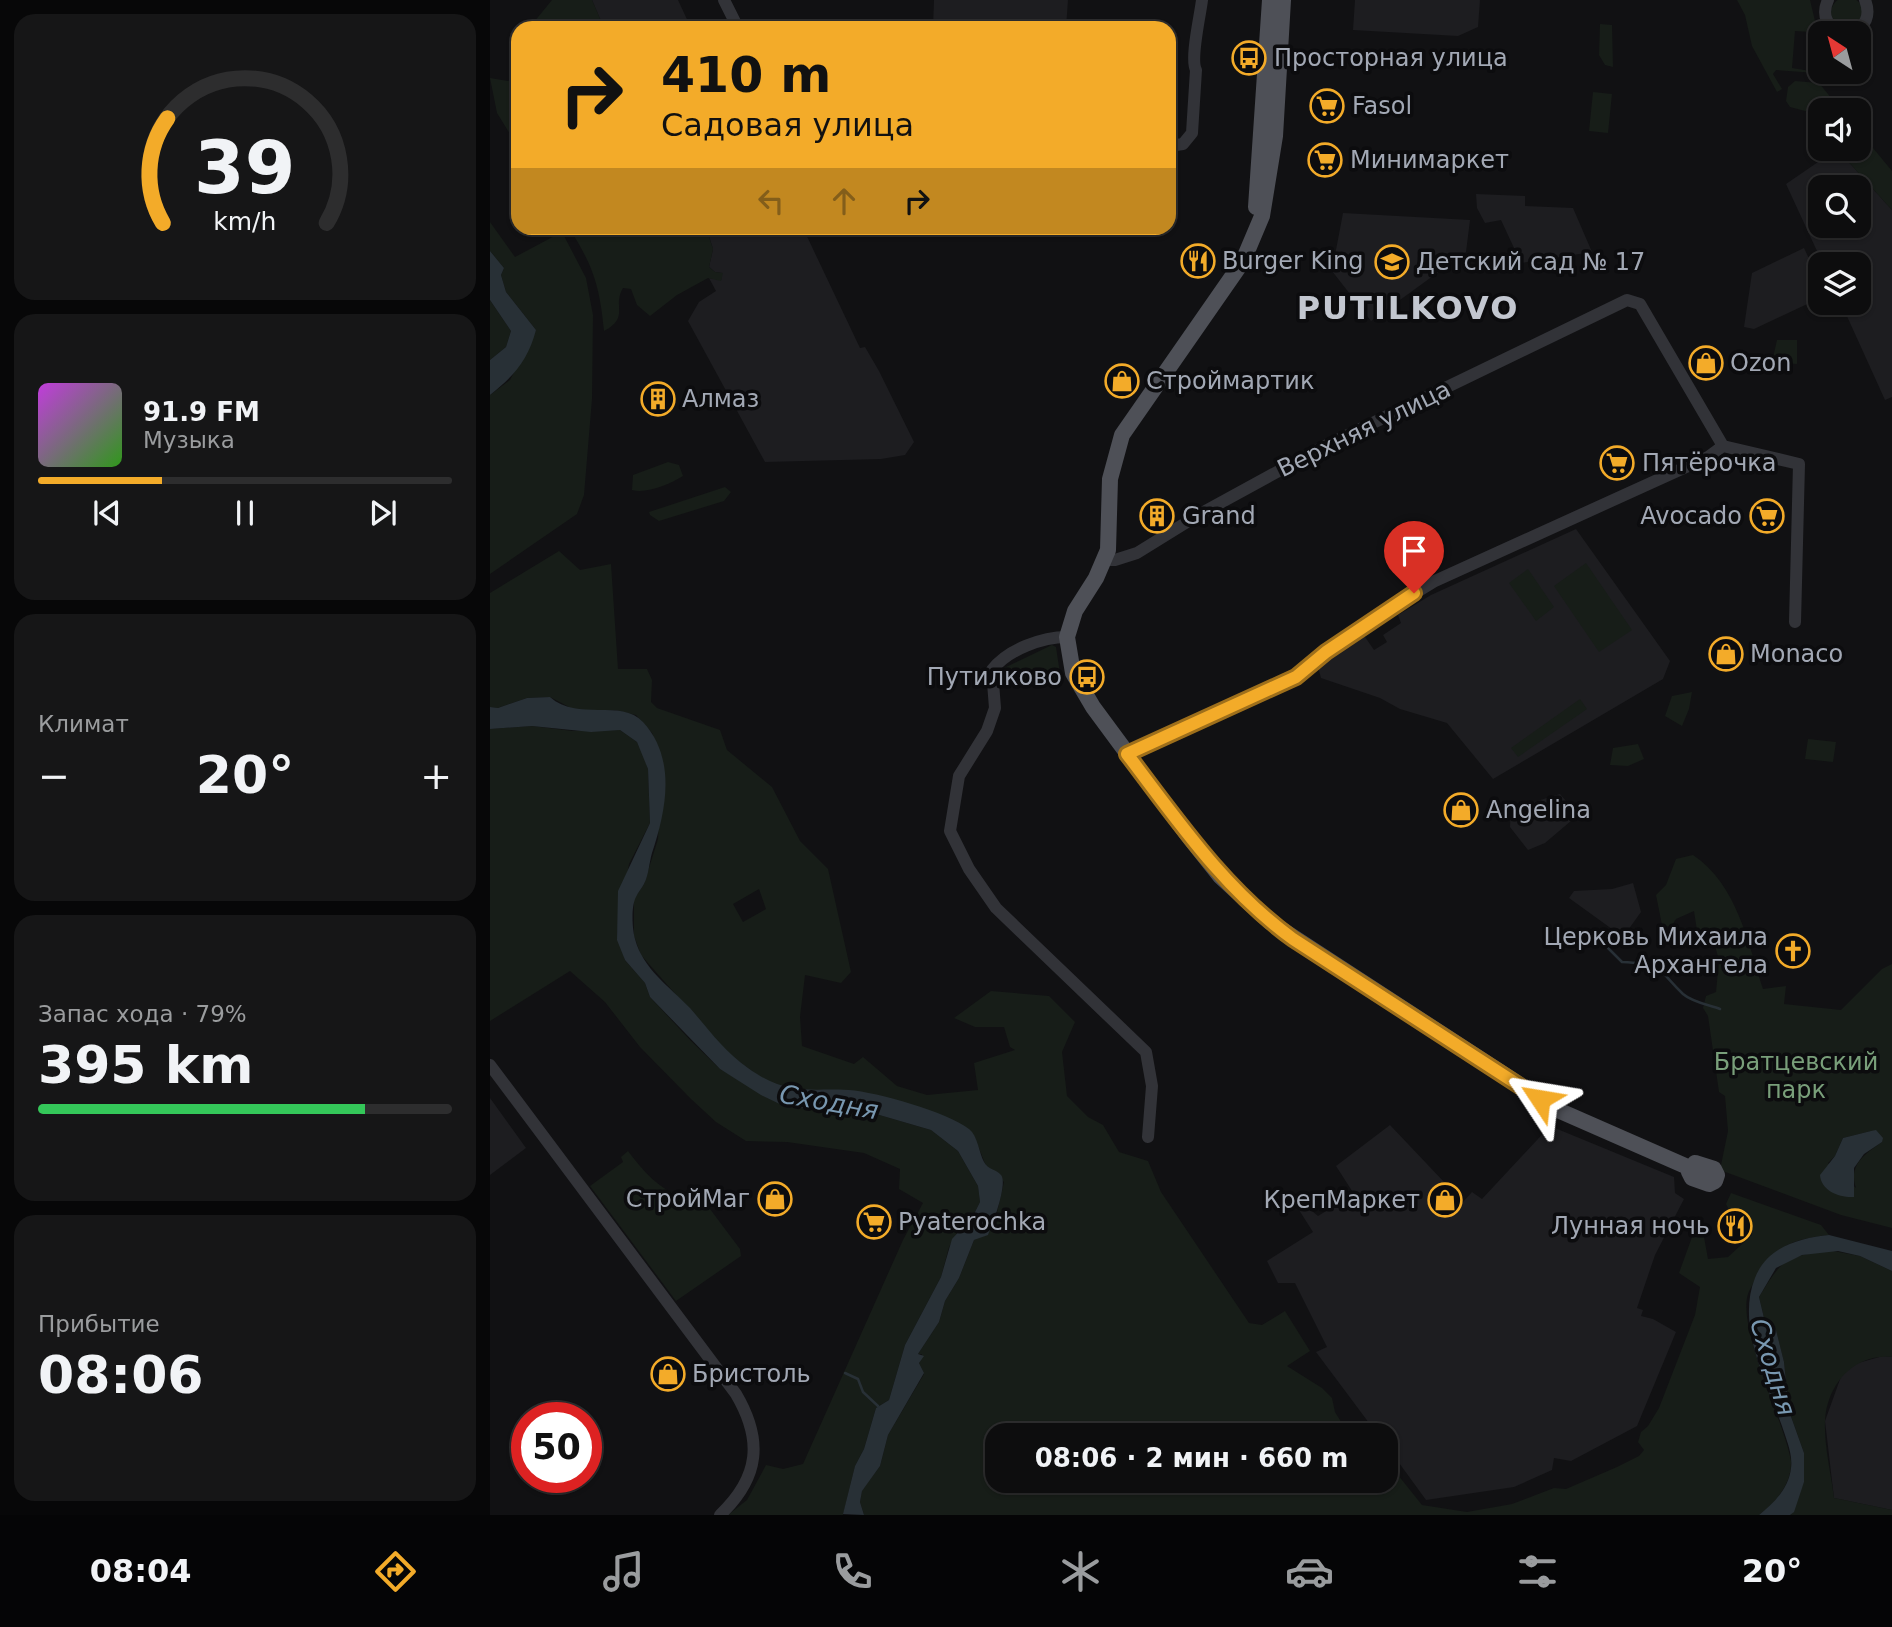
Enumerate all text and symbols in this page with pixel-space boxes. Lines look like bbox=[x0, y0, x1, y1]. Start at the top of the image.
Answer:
north arrow bbox=[1808, 21, 1871, 84]
map controls bbox=[1808, 21, 1871, 315]
bus stop icon: Просторная улица bbox=[1230, 39, 1268, 77]
place label: Просторная улица bbox=[1274, 44, 1508, 72]
text: 410 m bbox=[661, 47, 831, 104]
icon: right bbox=[546, 49, 637, 140]
supermarket icon: Fasol bbox=[1308, 87, 1346, 125]
place label: Fasol bbox=[1352, 92, 1412, 120]
button: sound bbox=[1808, 98, 1871, 161]
text: Садовая улица bbox=[661, 106, 914, 144]
text: 39 bbox=[194, 125, 296, 210]
supermarket icon: Минимаркет bbox=[1306, 141, 1344, 179]
place label: Минимаркет bbox=[1350, 146, 1509, 174]
button: search bbox=[1808, 175, 1871, 238]
icon: left bbox=[752, 182, 790, 220]
icon: ahead bbox=[825, 182, 863, 220]
icon: right bbox=[898, 182, 936, 220]
text: km/h bbox=[213, 207, 277, 236]
restaurant icon: Burger King bbox=[1179, 242, 1217, 280]
school or university icon: Детский сад № 17 bbox=[1373, 243, 1411, 281]
place label: Burger King bbox=[1222, 247, 1363, 275]
place label: Детский сад № 17 bbox=[1416, 248, 1645, 276]
button: layers bbox=[1808, 252, 1871, 315]
district label: PUTILKOVO bbox=[1297, 289, 1519, 327]
shop icon: Ozon bbox=[1687, 344, 1725, 382]
place label: Ozon bbox=[1730, 349, 1791, 377]
shop icon: Строймартик bbox=[1103, 362, 1141, 400]
place label: Строймартик bbox=[1146, 367, 1314, 395]
street label: Верхняя улица bbox=[1273, 375, 1455, 483]
building icon: Алмаз bbox=[639, 380, 677, 418]
place label: Алмаз bbox=[682, 385, 759, 413]
text: 91.9 FM bbox=[143, 397, 260, 427]
text: Музыка bbox=[143, 427, 235, 453]
supermarket icon: Пятёрочка bbox=[1598, 444, 1636, 482]
place label: Пятёрочка bbox=[1642, 449, 1777, 477]
icon: previous bbox=[88, 494, 126, 532]
icon: pause bbox=[226, 494, 264, 532]
icon: next bbox=[364, 494, 402, 532]
building icon: Grand bbox=[1138, 497, 1176, 535]
supermarket icon: Avocado bbox=[1748, 497, 1786, 535]
place label: Grand bbox=[1182, 502, 1256, 530]
place label: Avocado bbox=[1640, 502, 1742, 530]
pin bbox=[1384, 521, 1444, 593]
icon: arrive bbox=[1395, 532, 1433, 570]
shop icon: Monaco bbox=[1707, 635, 1745, 673]
place label: Monaco bbox=[1750, 640, 1843, 668]
bus stop icon: Путилково bbox=[1068, 658, 1106, 696]
place label: Путилково bbox=[927, 663, 1062, 691]
text: Климат bbox=[38, 711, 129, 737]
text: 20° bbox=[196, 745, 294, 805]
text: − bbox=[38, 754, 70, 798]
text: + bbox=[420, 754, 452, 798]
shop icon: Angelina bbox=[1442, 791, 1480, 829]
place label: Angelina bbox=[1486, 796, 1591, 824]
place label: Церковь Михаила Архангела bbox=[1543, 923, 1768, 979]
church icon: Церковь Михаила Архангела bbox=[1774, 932, 1812, 970]
text: Запас хода · 79% bbox=[38, 1001, 247, 1027]
text: 395 km bbox=[38, 1035, 253, 1095]
park label: Братцевский парк bbox=[1714, 1048, 1878, 1104]
position arrow bbox=[1503, 1062, 1577, 1136]
water label: Сходня bbox=[777, 1079, 881, 1125]
shop icon: СтройМаг bbox=[756, 1180, 794, 1218]
shop icon: КрепМаркет bbox=[1426, 1181, 1464, 1219]
place label: СтройМаг bbox=[626, 1185, 750, 1213]
place label: КрепМаркет bbox=[1263, 1186, 1420, 1214]
supermarket icon: Pyaterochka bbox=[855, 1203, 893, 1241]
restaurant icon: Лунная ночь bbox=[1716, 1207, 1754, 1245]
place label: Pyaterochka bbox=[898, 1208, 1046, 1236]
place label: Лунная ночь bbox=[1551, 1212, 1710, 1240]
text: Прибытие bbox=[38, 1311, 160, 1337]
water label: Сходня bbox=[1744, 1315, 1802, 1419]
text: 08:06 bbox=[38, 1345, 204, 1405]
shop icon: Бристоль bbox=[649, 1355, 687, 1393]
place label: Бристоль bbox=[692, 1360, 811, 1388]
speed limit sign: 50 bbox=[511, 1402, 602, 1493]
text: 08:06 · 2 мин · 660 m bbox=[1035, 1443, 1348, 1473]
icon: directions bbox=[371, 1547, 420, 1596]
icon: music bbox=[599, 1547, 648, 1596]
icon: phone bbox=[828, 1547, 877, 1596]
icon: climate bbox=[1056, 1547, 1105, 1596]
icon: car bbox=[1285, 1547, 1334, 1596]
icon: filters bbox=[1513, 1547, 1562, 1596]
text: 08:04 bbox=[90, 1552, 192, 1590]
text: 20° bbox=[1742, 1552, 1802, 1590]

